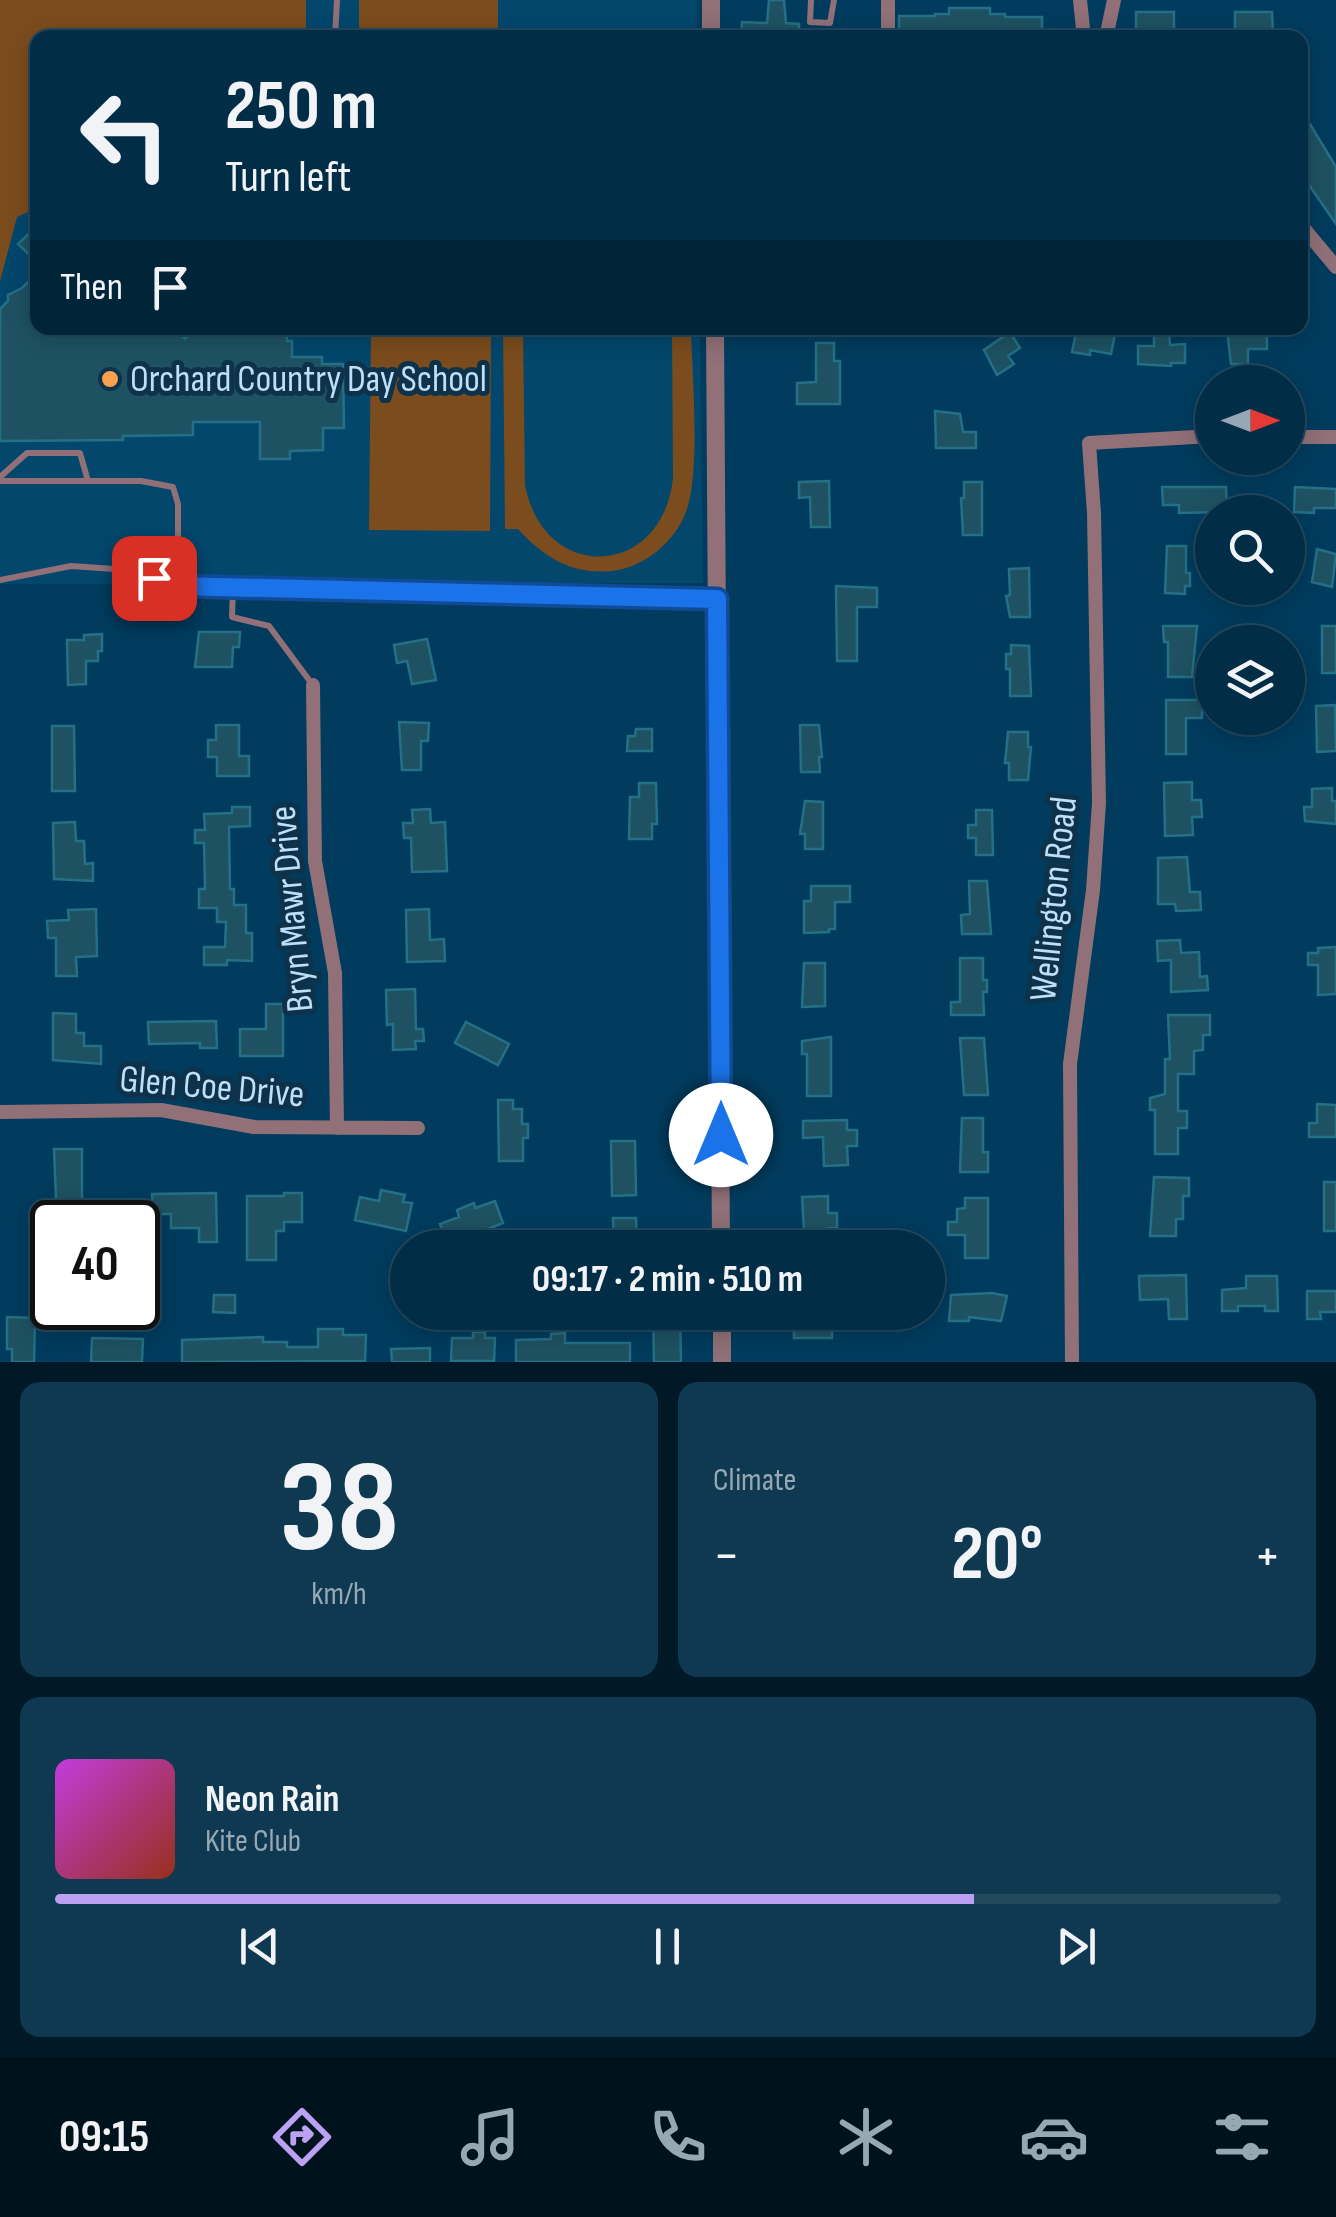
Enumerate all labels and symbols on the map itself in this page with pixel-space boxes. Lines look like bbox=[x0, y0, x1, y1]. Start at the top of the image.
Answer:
place label: Orchard Country Day School bbox=[130, 357, 487, 402]
north arrow bbox=[1195, 365, 1305, 475]
marker: Orchard Country Day School bbox=[99, 368, 121, 390]
pin bbox=[112, 536, 197, 621]
street label: Wellington Road bbox=[1021, 795, 1087, 1003]
street label: Bryn Mawr Drive bbox=[261, 804, 323, 1014]
street label: Glen Coe Drive bbox=[118, 1057, 306, 1117]
position arrow bbox=[669, 1083, 773, 1187]
speed limit sign: 40 bbox=[30, 1200, 160, 1330]

